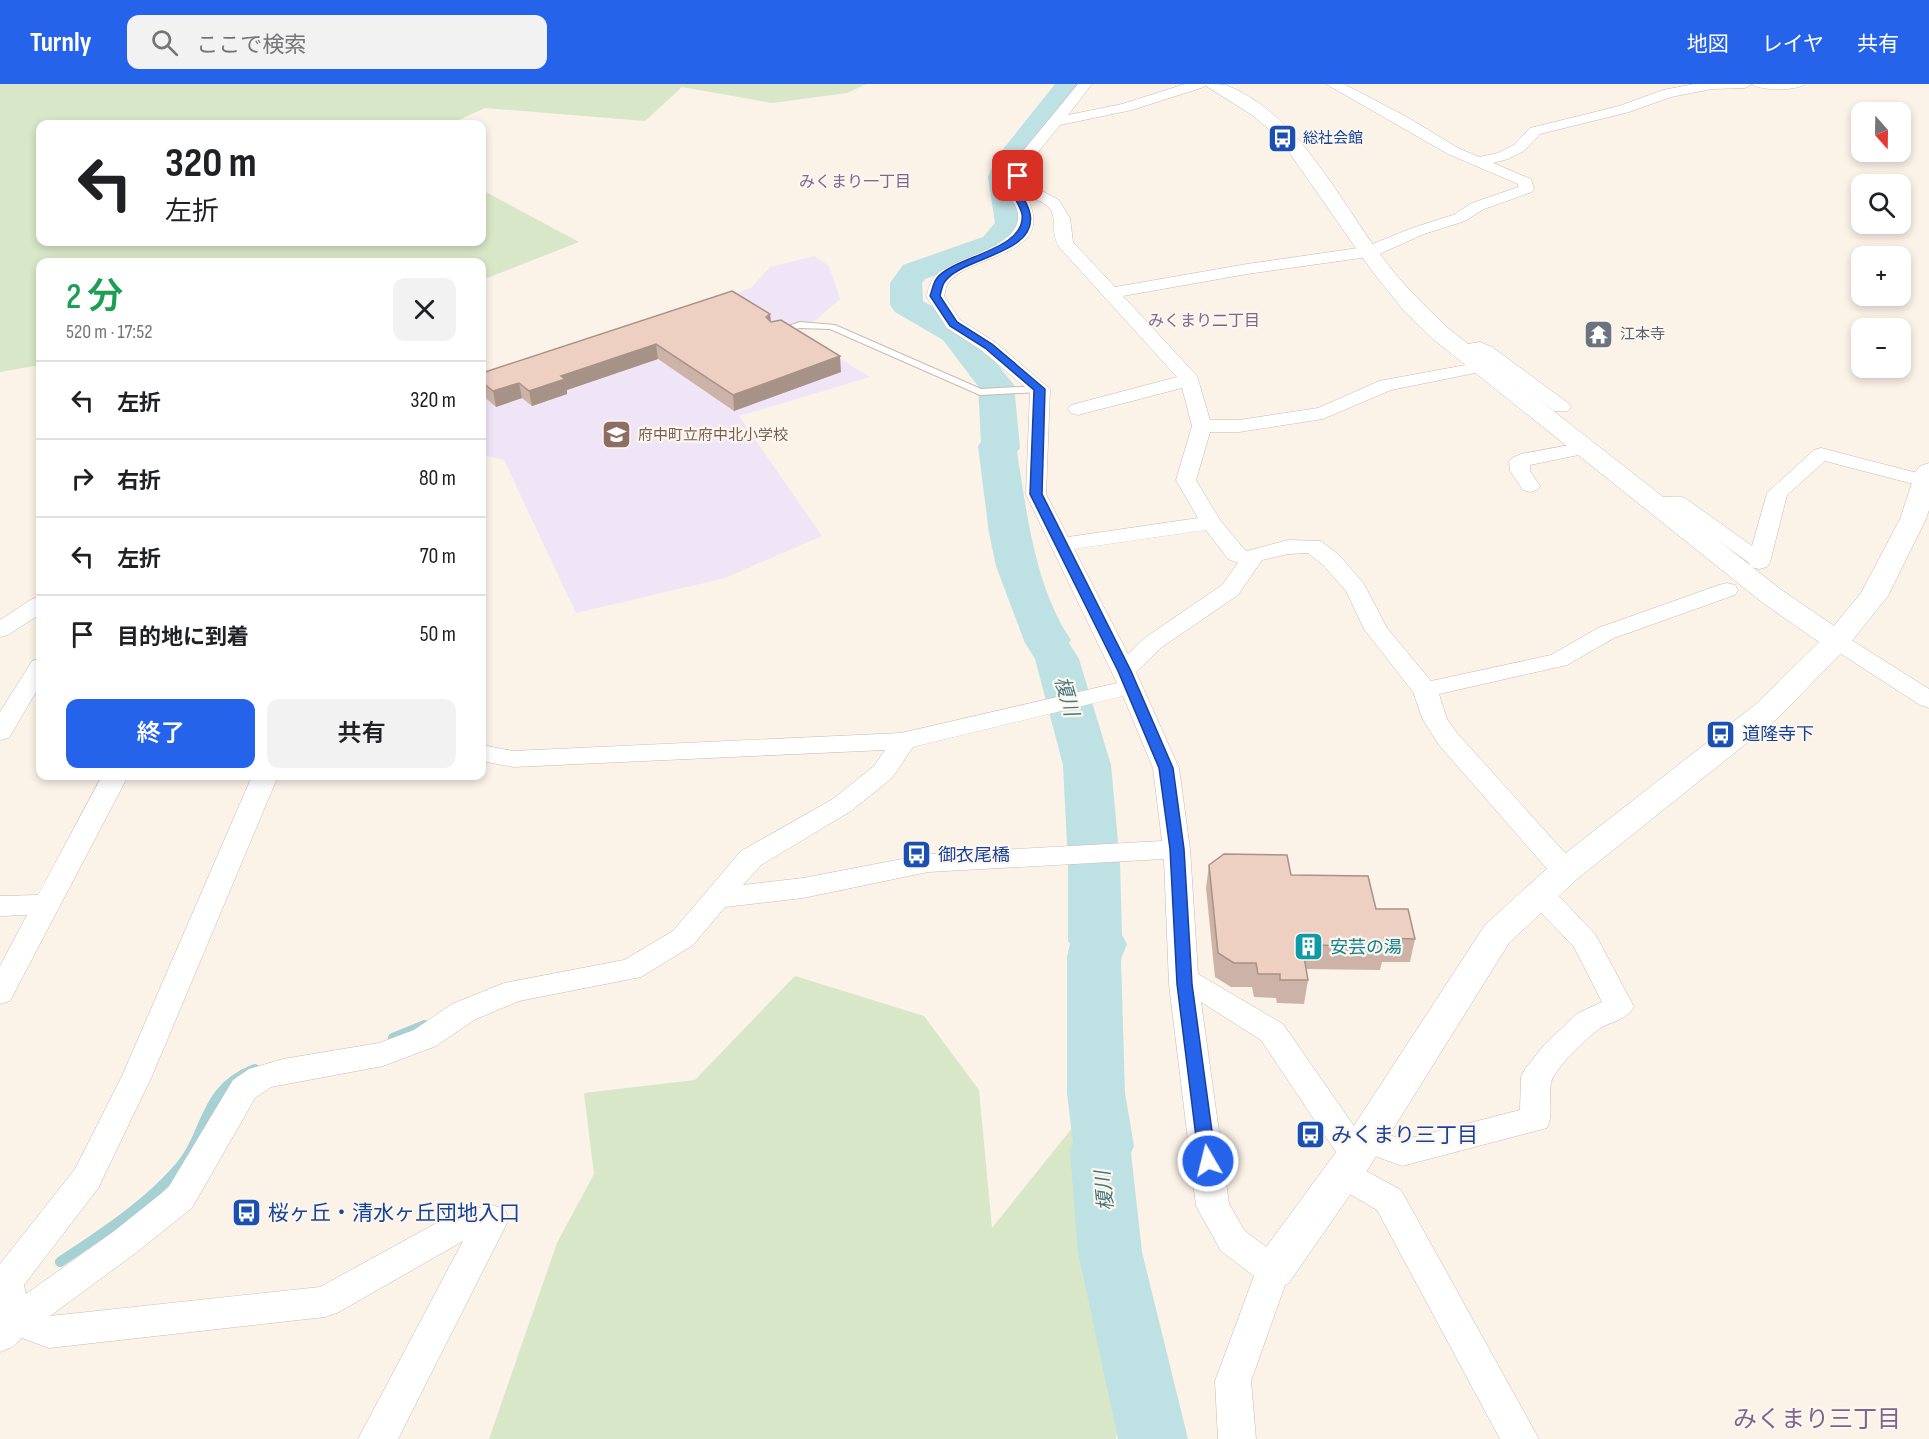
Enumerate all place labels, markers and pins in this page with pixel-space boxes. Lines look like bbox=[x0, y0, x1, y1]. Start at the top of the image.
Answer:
bus stop icon: 総社会館 bbox=[1266, 122, 1298, 154]
place label: 総社会館 bbox=[1303, 129, 1363, 148]
pin bbox=[992, 150, 1043, 201]
temple icon: 江本寺 bbox=[1583, 318, 1615, 350]
place label: 江本寺 bbox=[1620, 325, 1665, 344]
school or university icon: 府中町立府中北小学校 bbox=[601, 419, 633, 451]
place label: 府中町立府中北小学校 bbox=[638, 426, 788, 445]
bus stop icon: 道隆寺下 bbox=[1705, 718, 1737, 750]
place label: 道隆寺下 bbox=[1742, 724, 1814, 745]
bus stop icon: 御衣尾橋 bbox=[901, 839, 933, 871]
place label: 御衣尾橋 bbox=[938, 845, 1010, 866]
building icon: 安芸の湯 bbox=[1293, 931, 1325, 963]
place label: 安芸の湯 bbox=[1330, 937, 1402, 958]
bus stop icon: みくまり三丁目 bbox=[1294, 1119, 1326, 1151]
place label: みくまり三丁目 bbox=[1331, 1123, 1478, 1148]
bus stop icon: 桜ヶ丘・清水ヶ丘団地入口 bbox=[231, 1197, 263, 1229]
place label: 桜ヶ丘・清水ヶ丘団地入口 bbox=[268, 1201, 520, 1226]

